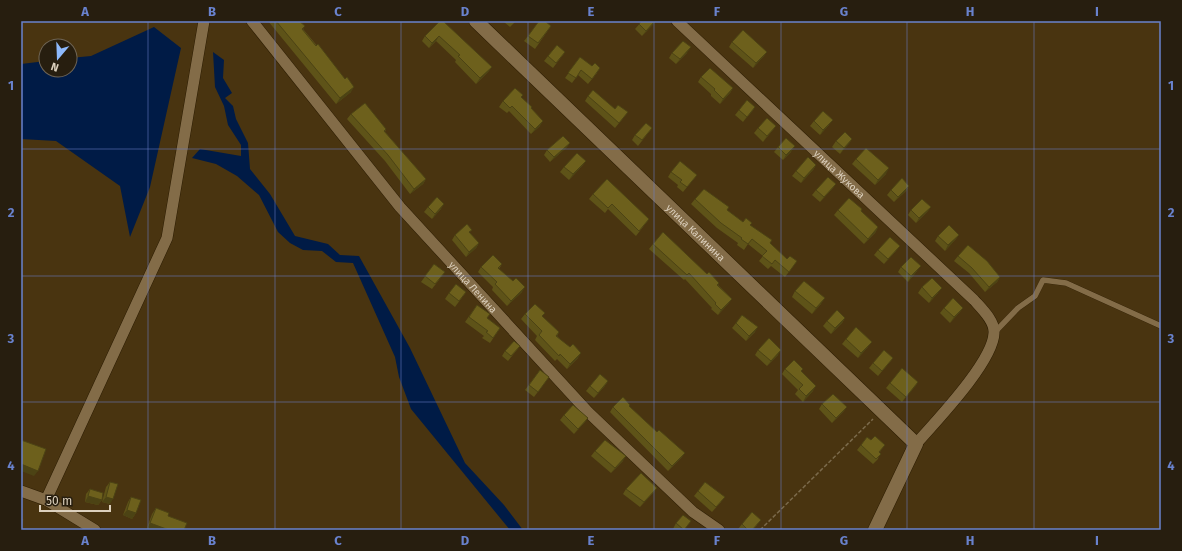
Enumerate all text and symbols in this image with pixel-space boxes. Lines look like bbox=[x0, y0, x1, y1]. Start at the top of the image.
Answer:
text: A bbox=[80, 4, 89, 19]
text: B bbox=[208, 4, 216, 19]
text: C bbox=[334, 4, 342, 19]
text: D bbox=[461, 4, 470, 19]
text: E bbox=[588, 4, 595, 19]
text: F bbox=[714, 4, 721, 19]
text: G bbox=[840, 4, 848, 19]
text: H bbox=[966, 4, 974, 19]
text: I bbox=[1095, 4, 1099, 19]
north arrow bbox=[38, 38, 78, 78]
text: N bbox=[49, 60, 60, 74]
text: 1 bbox=[8, 78, 14, 93]
text: 1 bbox=[1168, 78, 1174, 93]
street label: улица Жукова bbox=[811, 148, 867, 201]
street label: улица Калинина bbox=[663, 202, 727, 264]
text: 2 bbox=[8, 205, 15, 220]
text: 2 bbox=[1168, 205, 1175, 220]
street label: улица Ленина bbox=[446, 259, 499, 316]
text: 3 bbox=[7, 331, 15, 346]
text: 3 bbox=[1167, 331, 1175, 346]
text: 4 bbox=[7, 458, 15, 473]
text: 4 bbox=[1167, 458, 1175, 473]
scale bar bbox=[40, 487, 110, 513]
text: 50 m bbox=[46, 494, 72, 508]
text: A bbox=[80, 533, 89, 548]
text: B bbox=[208, 533, 216, 548]
text: C bbox=[334, 533, 342, 548]
text: D bbox=[461, 533, 470, 548]
text: E bbox=[588, 533, 595, 548]
text: F bbox=[714, 533, 721, 548]
text: G bbox=[840, 533, 848, 548]
text: H bbox=[966, 533, 974, 548]
text: I bbox=[1095, 533, 1099, 548]

